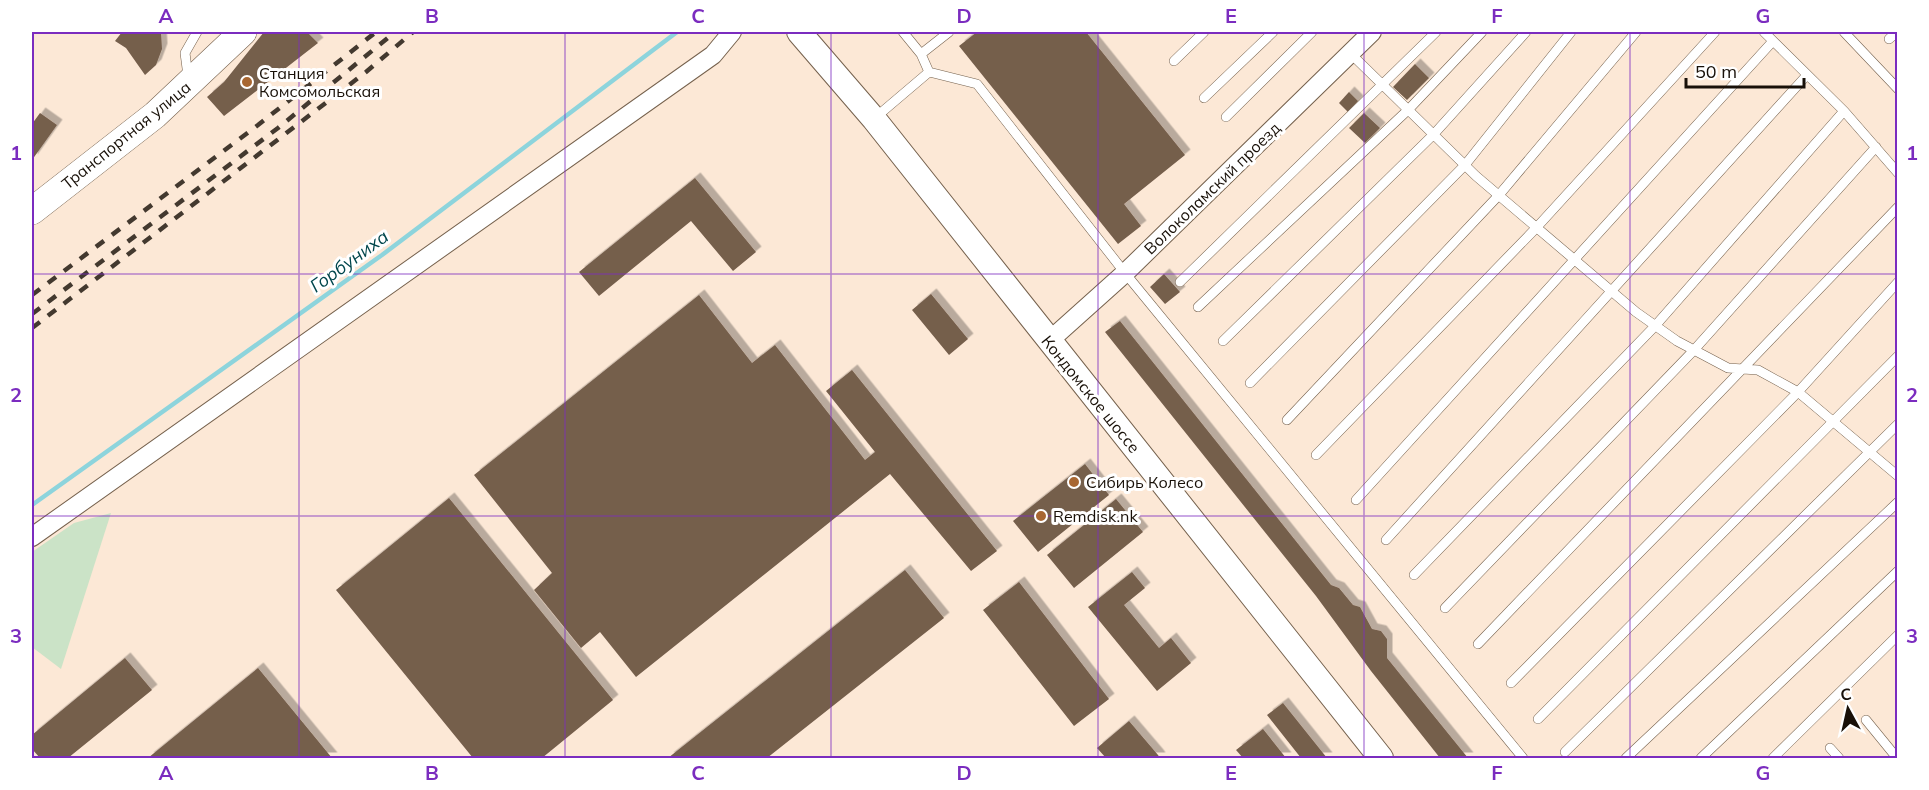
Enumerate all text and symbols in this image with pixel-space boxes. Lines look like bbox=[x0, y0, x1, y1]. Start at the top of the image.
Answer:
text: A bbox=[159, 3, 174, 28]
text: B bbox=[425, 3, 439, 28]
text: C bbox=[691, 3, 705, 28]
text: D bbox=[956, 3, 972, 28]
text: E bbox=[1225, 3, 1237, 28]
text: F bbox=[1491, 3, 1503, 28]
text: G bbox=[1756, 3, 1770, 28]
scale bar bbox=[1686, 51, 1804, 89]
text: 50 m bbox=[1695, 60, 1737, 83]
place label: Станция Комсомольская bbox=[259, 63, 380, 101]
marker: Станция Комсомольская bbox=[240, 75, 254, 89]
street label: Транспортная улица bbox=[57, 77, 195, 193]
street label: Волоколамский проезд bbox=[1140, 118, 1285, 258]
text: 1 bbox=[10, 140, 22, 165]
text: 1 bbox=[1906, 140, 1918, 165]
water label: Горбуниха bbox=[305, 225, 393, 297]
street label: Кондомское шоссе bbox=[1037, 331, 1145, 457]
text: 2 bbox=[10, 382, 22, 407]
text: 2 bbox=[1906, 382, 1918, 407]
place label: Сибирь Колесо bbox=[1086, 472, 1203, 492]
marker: Сибирь Колесо bbox=[1067, 475, 1081, 489]
place label: Remdisk.nk bbox=[1053, 506, 1138, 526]
marker: Remdisk.nk bbox=[1034, 509, 1048, 523]
text: 3 bbox=[10, 623, 22, 648]
text: 3 bbox=[1906, 623, 1918, 648]
north arrow bbox=[1818, 679, 1878, 739]
text: С bbox=[1839, 683, 1853, 705]
text: A bbox=[159, 760, 174, 785]
text: B bbox=[425, 760, 439, 785]
text: C bbox=[691, 760, 705, 785]
text: D bbox=[956, 760, 972, 785]
text: E bbox=[1225, 760, 1237, 785]
text: F bbox=[1491, 760, 1503, 785]
text: G bbox=[1756, 760, 1770, 785]

